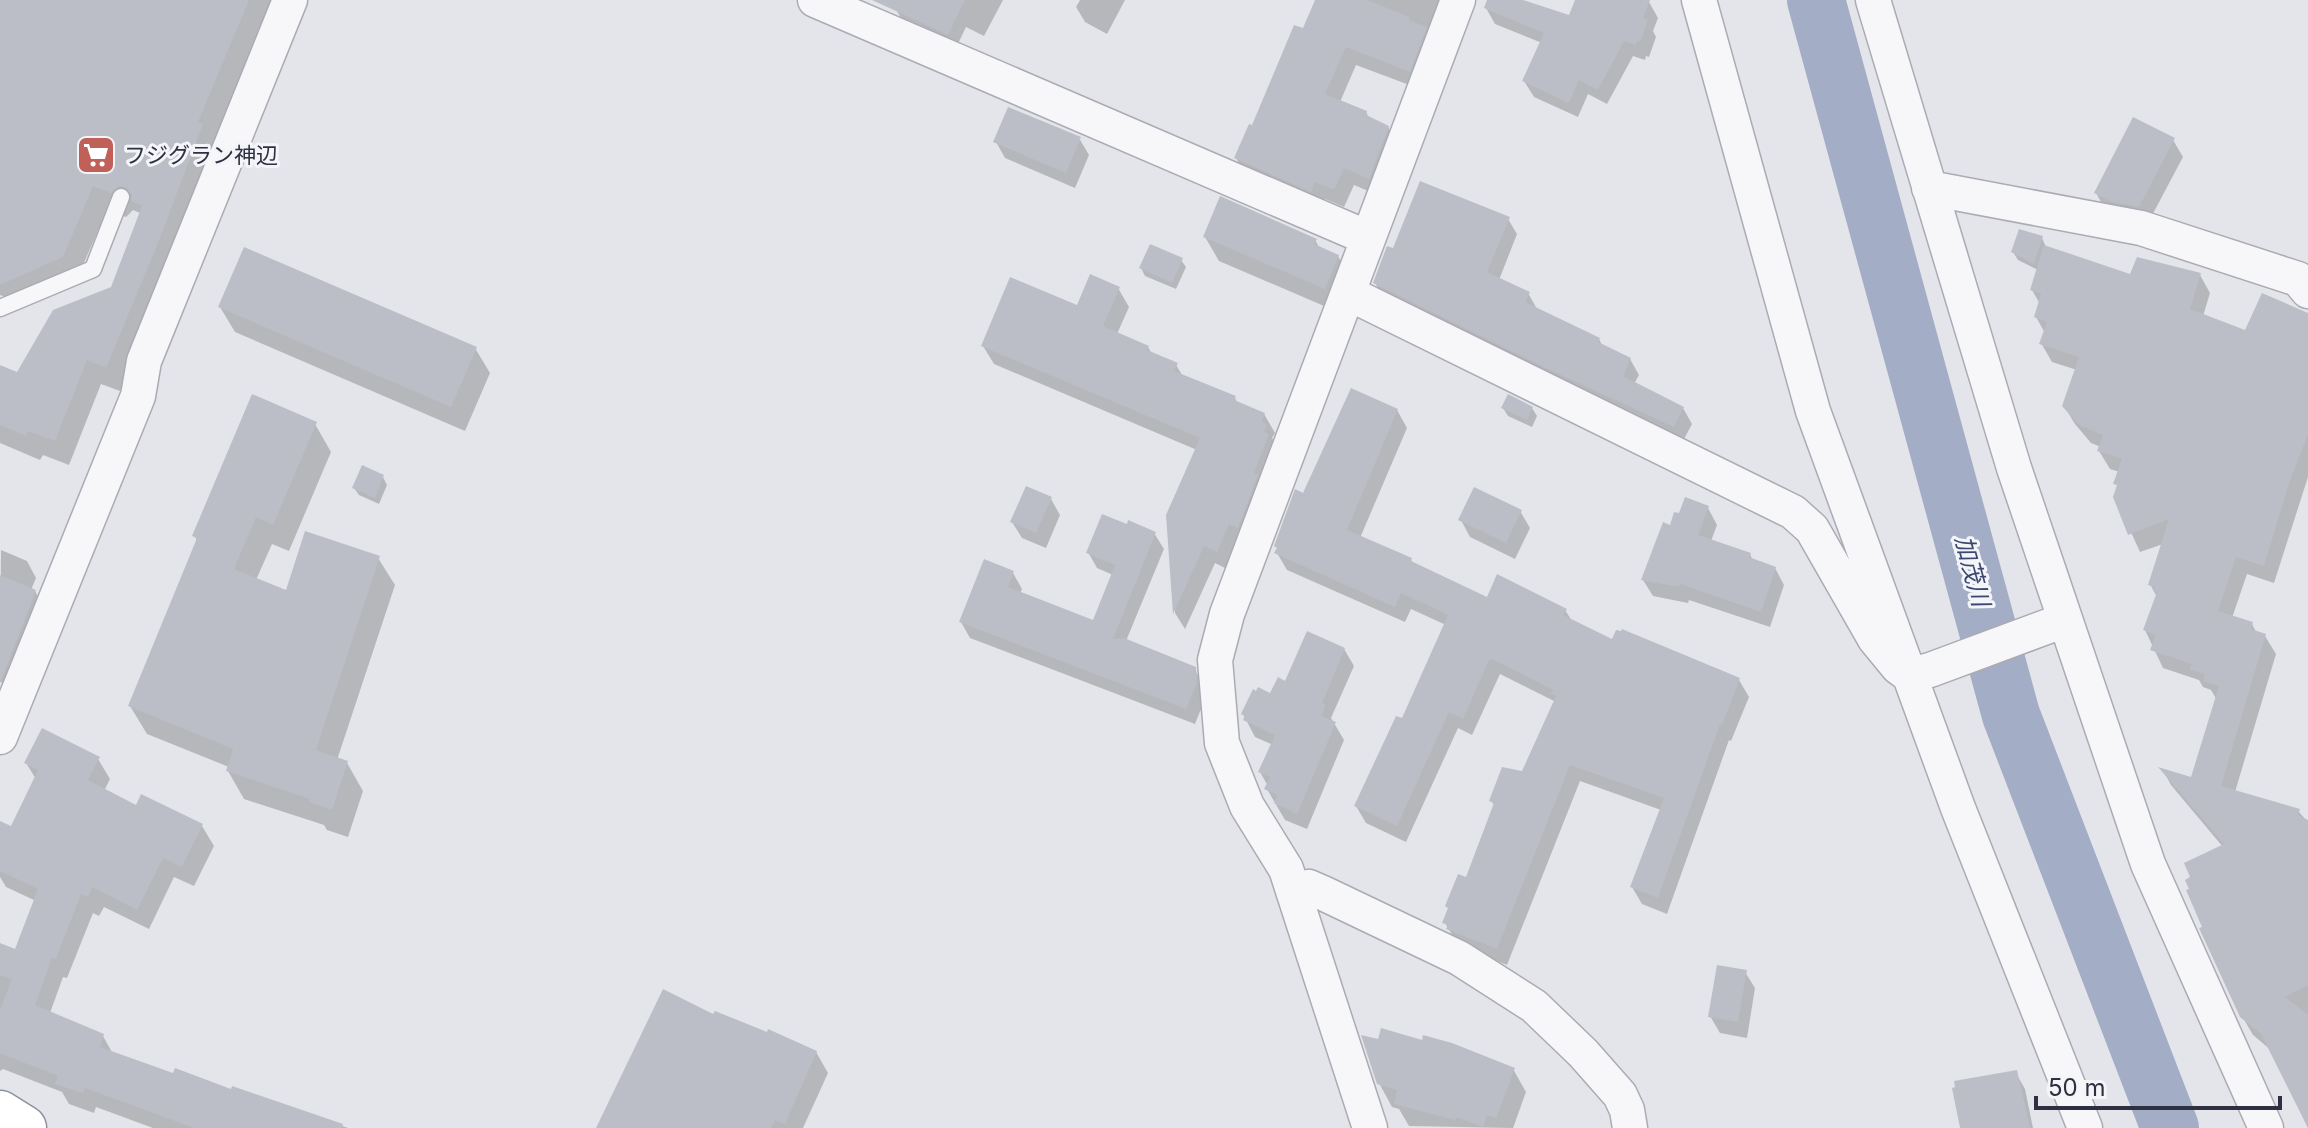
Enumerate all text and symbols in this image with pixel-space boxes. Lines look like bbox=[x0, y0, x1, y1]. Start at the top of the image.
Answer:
supermarket icon: フジグラン神辺 bbox=[75, 134, 117, 176]
place label: フジグラン神辺 bbox=[124, 142, 278, 168]
water label: 加茂川 bbox=[1949, 532, 1997, 612]
scale bar bbox=[2036, 1060, 2280, 1110]
text: 50 m bbox=[2048, 1073, 2106, 1102]

